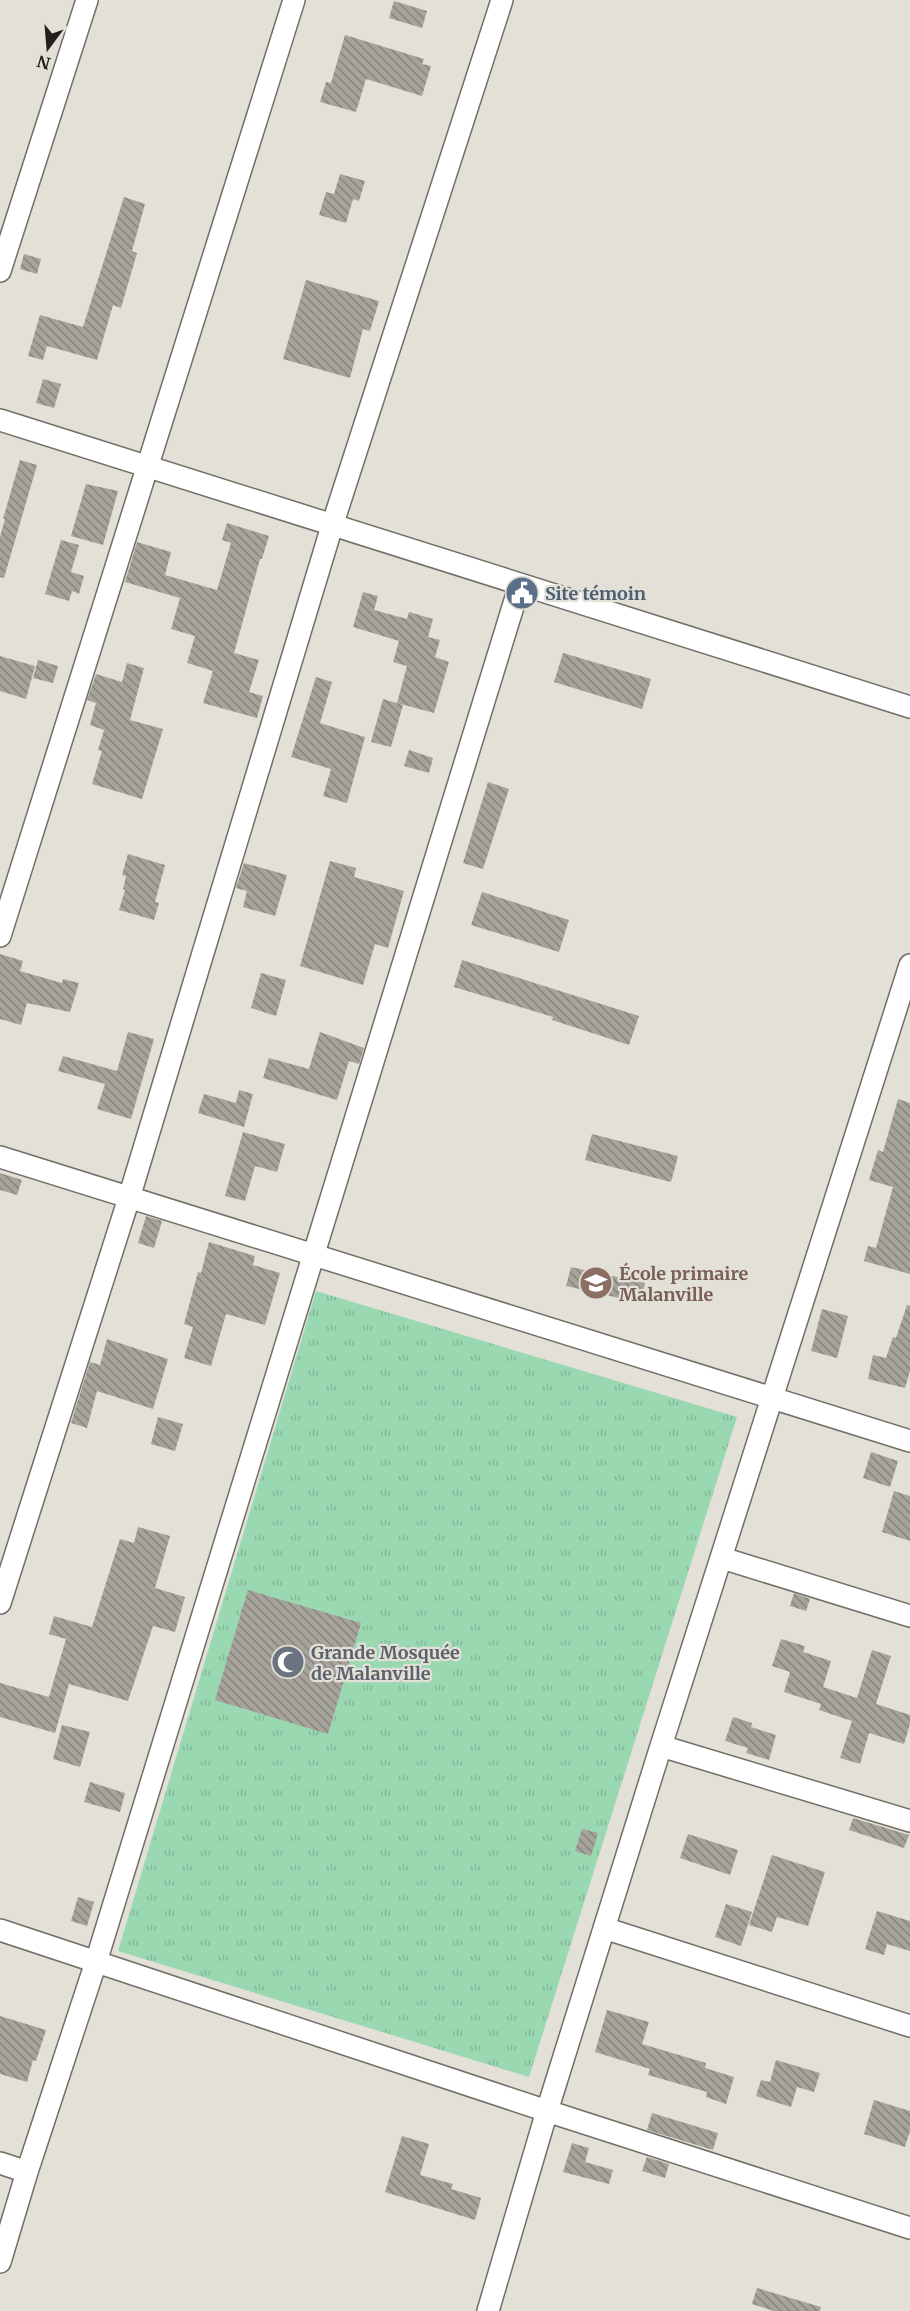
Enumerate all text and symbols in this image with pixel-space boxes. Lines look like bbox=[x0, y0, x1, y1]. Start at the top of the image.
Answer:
north arrow bbox=[18, 18, 78, 78]
text: N bbox=[35, 51, 53, 74]
public building icon: Site témoin bbox=[504, 575, 540, 611]
place label: Site témoin bbox=[545, 582, 646, 605]
place label: École primaire Malanville bbox=[619, 1262, 749, 1306]
school or university icon: École primaire Malanville bbox=[578, 1265, 614, 1301]
place label: Grande Mosquée de Malanville bbox=[311, 1641, 460, 1685]
mosque icon: Grande Mosquée de Malanville bbox=[270, 1644, 306, 1680]

